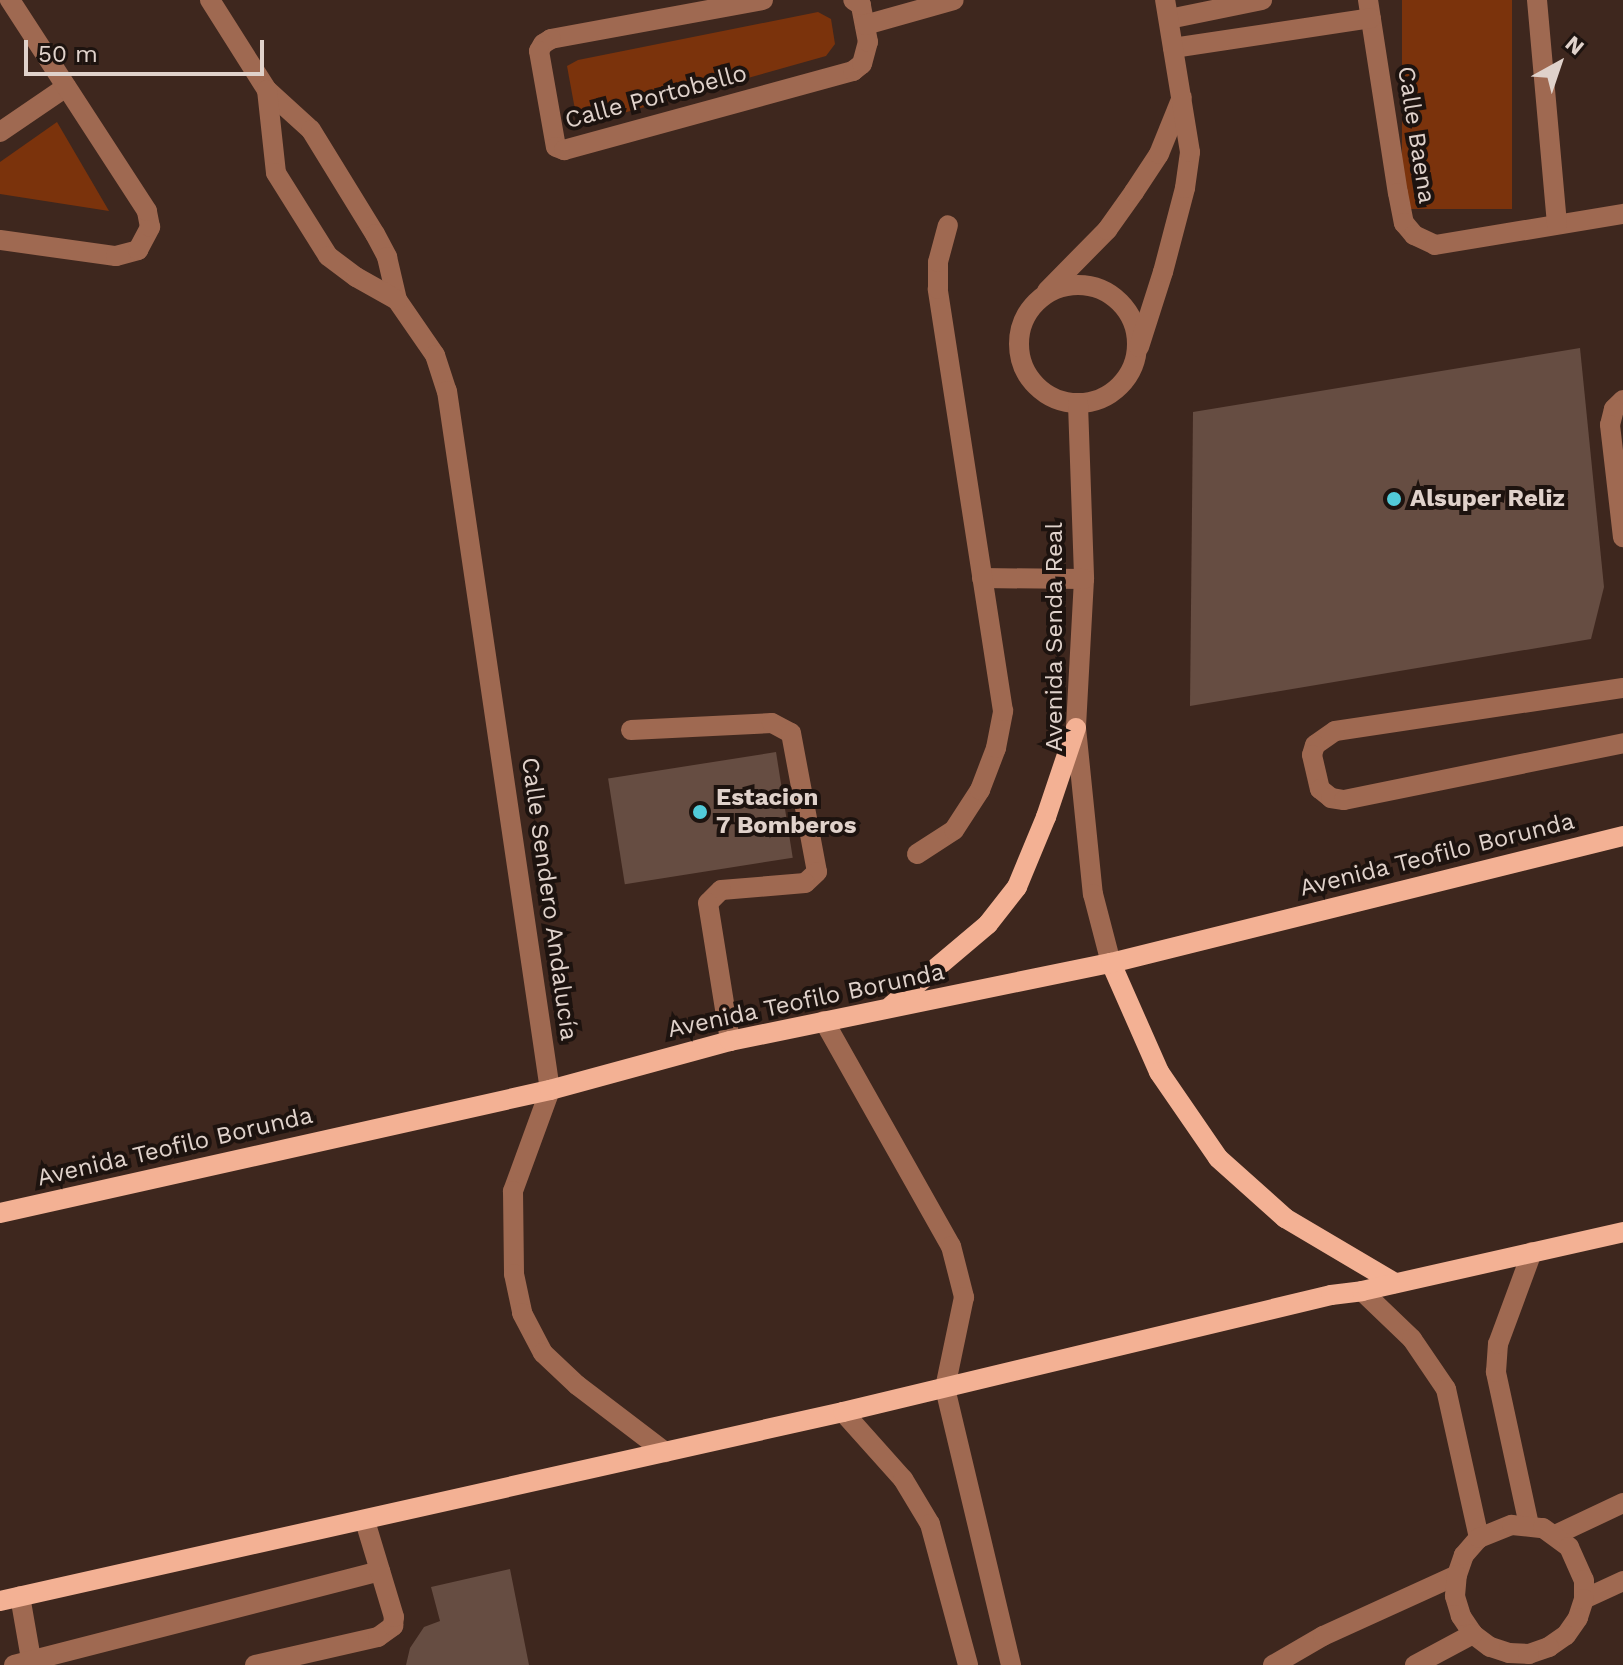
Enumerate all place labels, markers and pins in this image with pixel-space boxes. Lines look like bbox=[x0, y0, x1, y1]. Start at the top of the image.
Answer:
place label: Alsuper Reliz bbox=[1410, 485, 1565, 513]
marker: Alsuper Reliz bbox=[1385, 490, 1403, 508]
place label: Estacion 7 Bomberos bbox=[716, 784, 857, 840]
marker: Estacion 7 Bomberos bbox=[691, 803, 709, 821]

